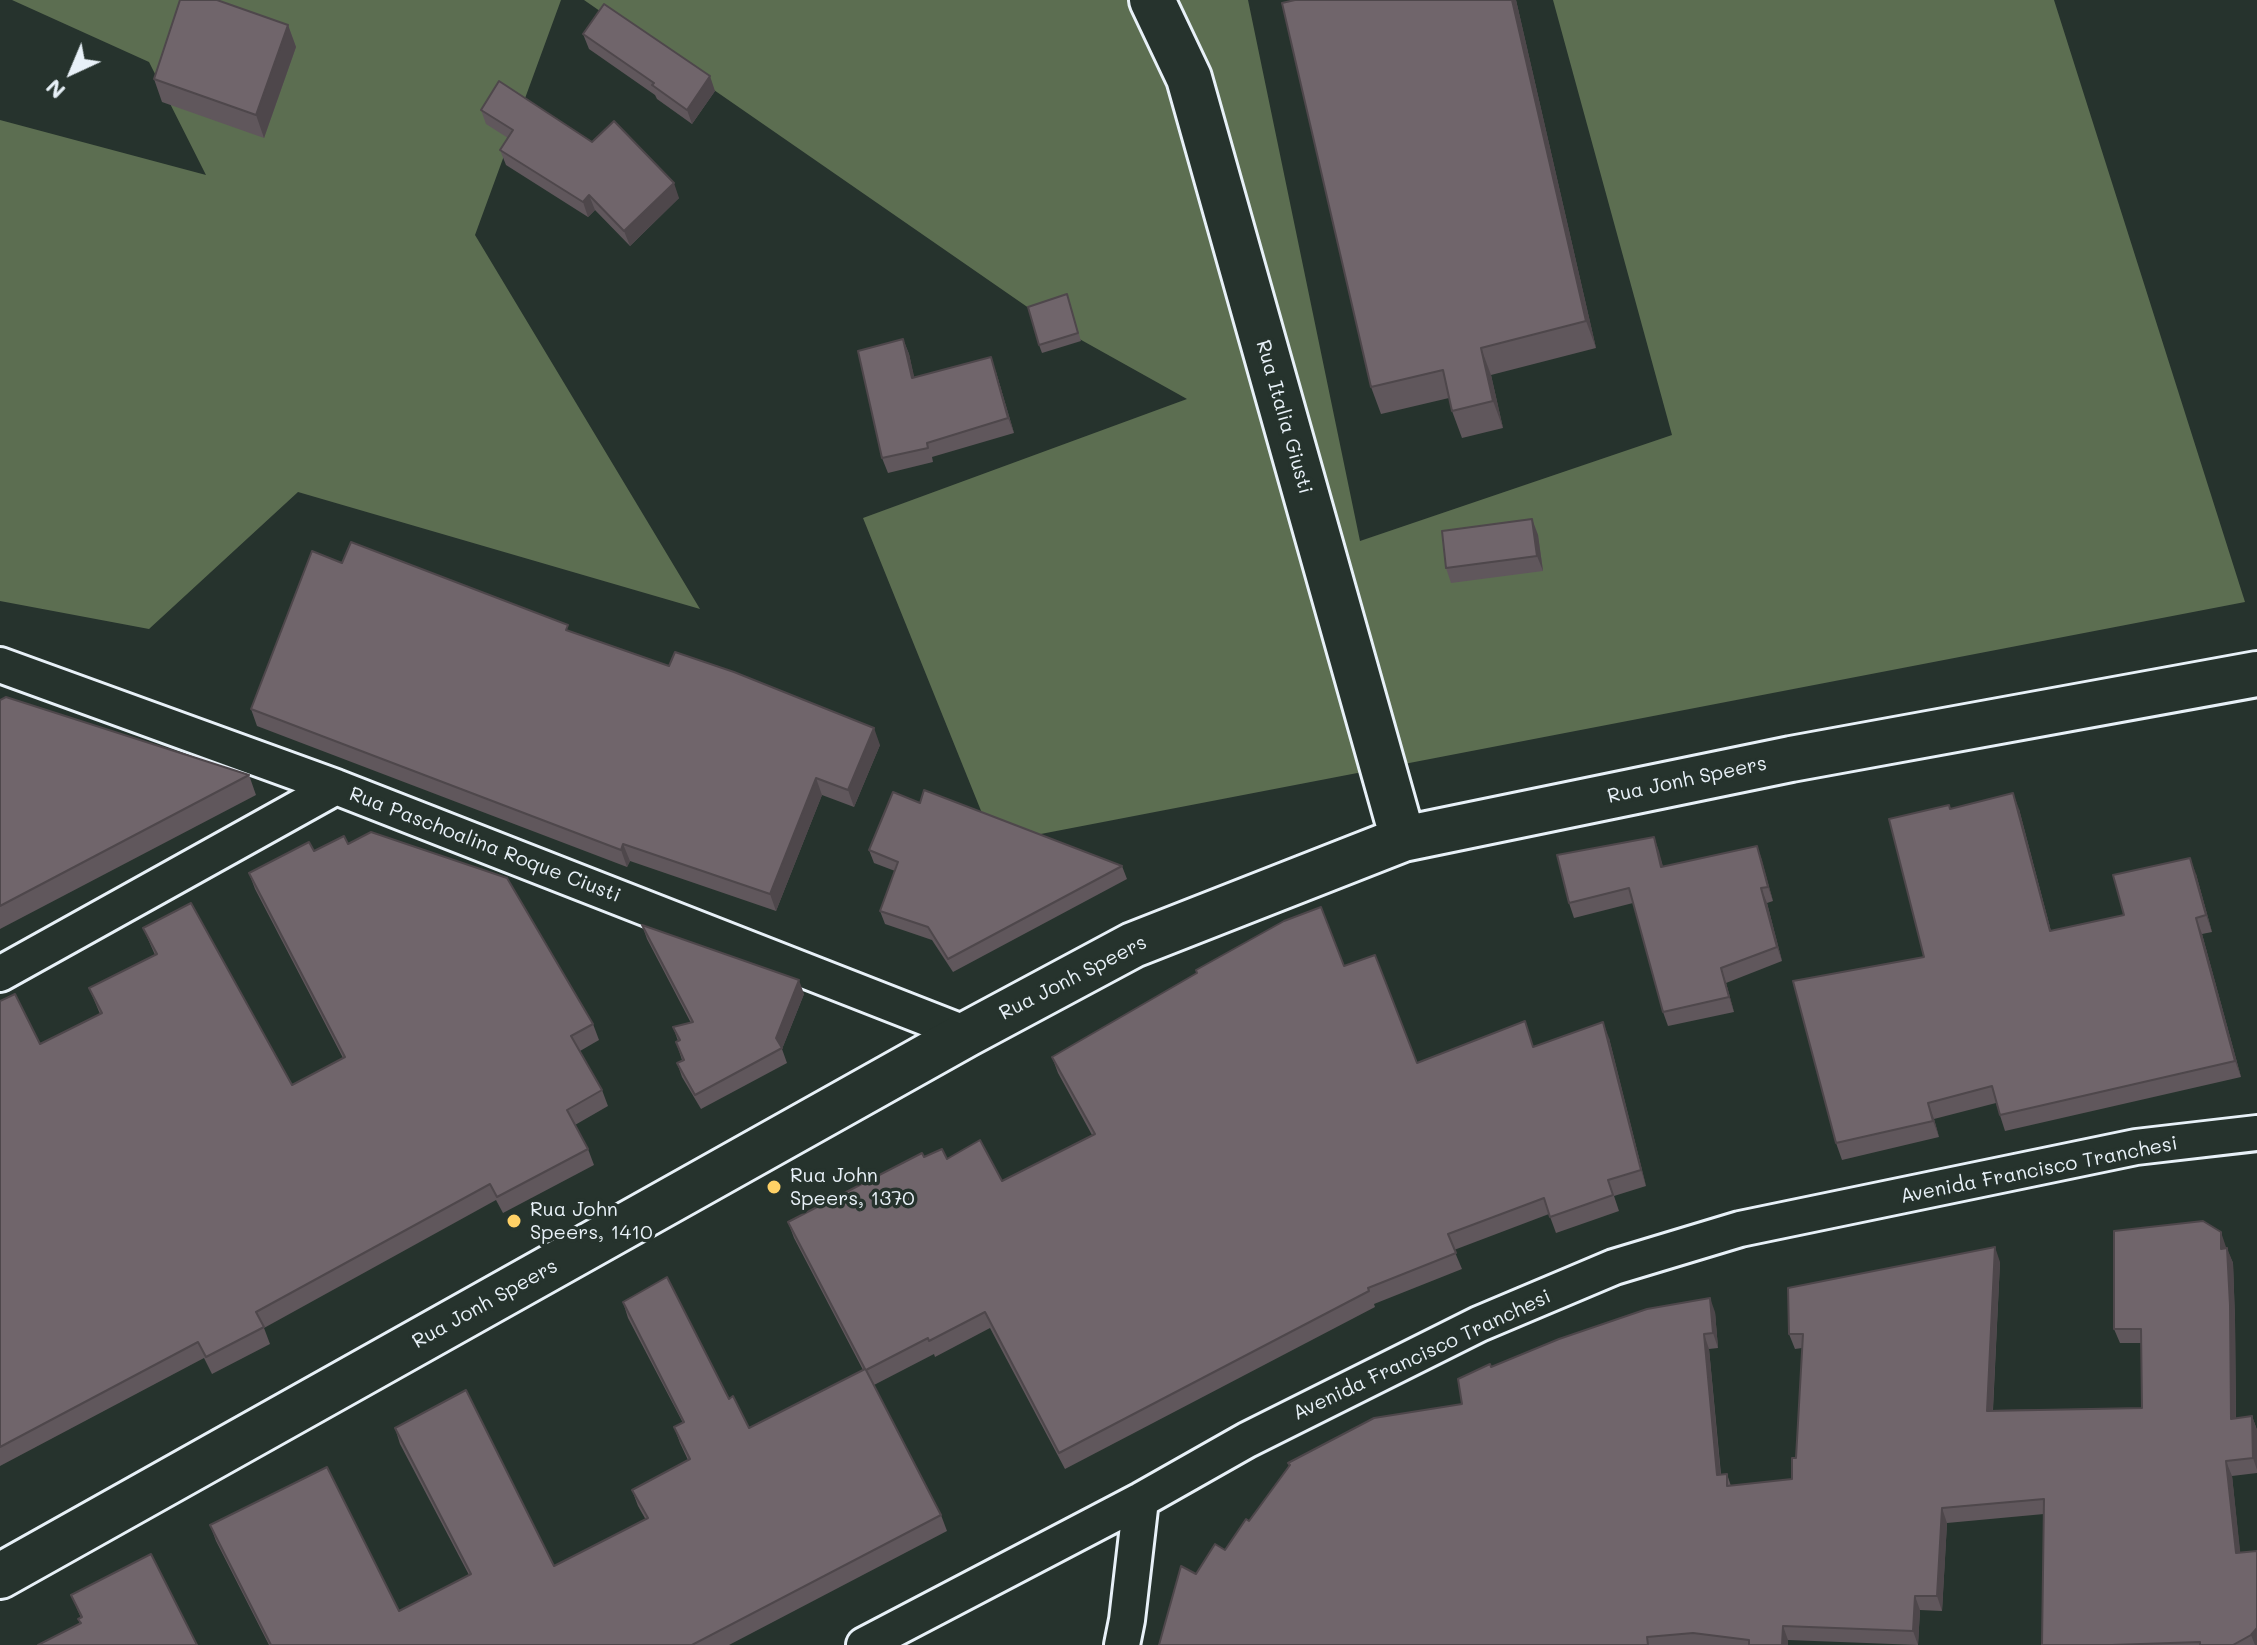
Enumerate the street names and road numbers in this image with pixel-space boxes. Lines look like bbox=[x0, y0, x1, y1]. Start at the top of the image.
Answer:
street label: Rua Italia Giusti bbox=[1251, 337, 1317, 497]
street label: Rua Jonh Speers bbox=[1605, 751, 1769, 809]
street label: Rua Paschoalina Roque Ciusti bbox=[346, 782, 624, 908]
street label: Rua Jonh Speers bbox=[995, 930, 1151, 1026]
street label: Avenida Francisco Tranchesi bbox=[1898, 1131, 2180, 1209]
street label: Rua Jonh Speers bbox=[408, 1254, 562, 1354]
street label: Avenida Francisco Tranchesi bbox=[1289, 1285, 1555, 1425]

